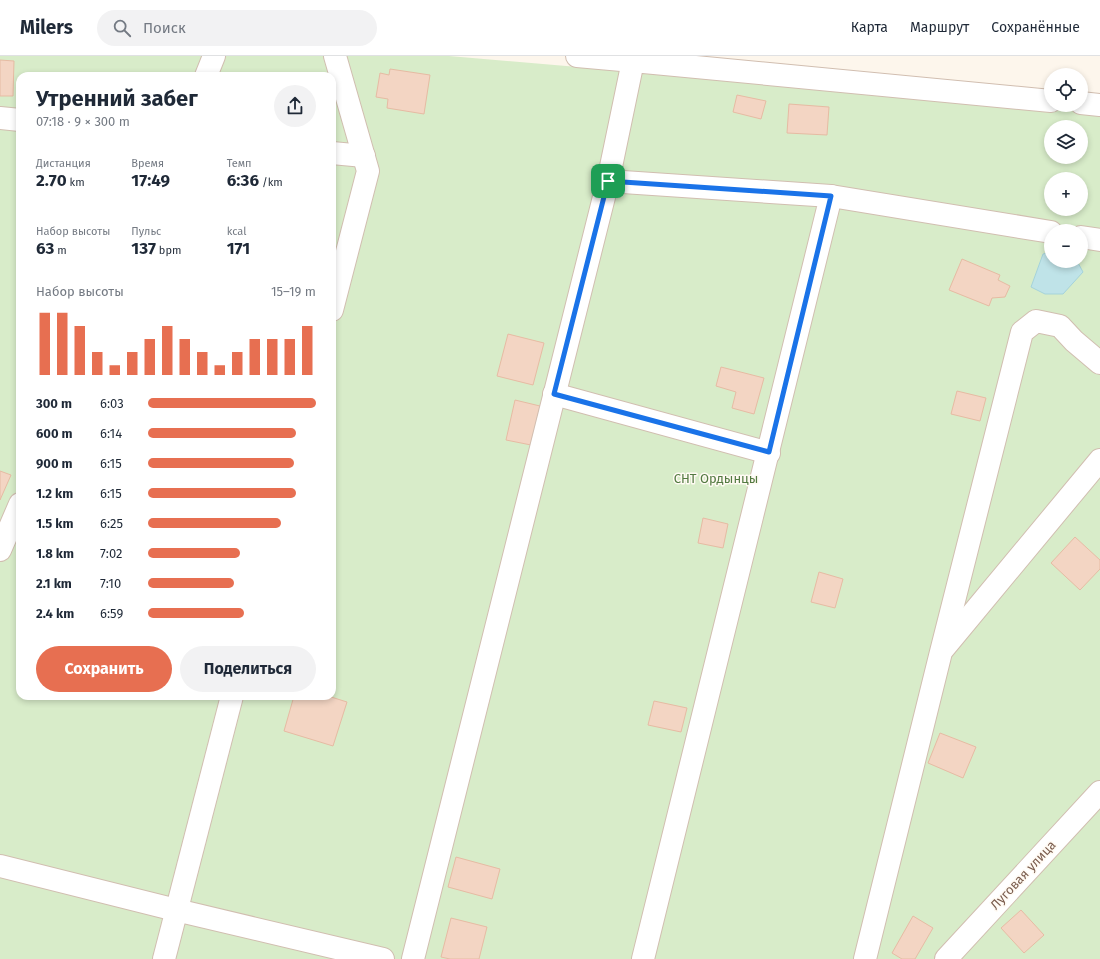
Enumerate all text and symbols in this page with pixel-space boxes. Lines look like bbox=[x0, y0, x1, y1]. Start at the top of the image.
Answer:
search box bbox=[97, 10, 377, 46]
text: Milers bbox=[20, 16, 73, 39]
icon: search bbox=[111, 17, 133, 39]
text: Поиск bbox=[143, 19, 186, 37]
text: Карта bbox=[851, 19, 888, 36]
text: Маршрут bbox=[910, 19, 969, 36]
text: Сохранённые bbox=[991, 19, 1080, 36]
map controls bbox=[1044, 68, 1088, 268]
button: locate bbox=[1044, 68, 1088, 112]
text: Утренний забег bbox=[36, 85, 198, 112]
button: share bbox=[274, 85, 316, 127]
text: 07:18 · 9 × 300 m bbox=[36, 114, 130, 129]
button: layers bbox=[1044, 120, 1088, 164]
text: Дистанция bbox=[36, 157, 91, 170]
text: Время bbox=[131, 157, 164, 170]
text: Темп bbox=[227, 157, 252, 170]
pin bbox=[591, 164, 625, 198]
text: 2.70 bbox=[36, 170, 67, 191]
text: 17:49 bbox=[131, 170, 170, 191]
text: 6:36 bbox=[227, 170, 259, 191]
icon: arrive bbox=[597, 170, 619, 192]
button: + bbox=[1044, 172, 1088, 216]
text: km bbox=[67, 176, 85, 189]
text: /km bbox=[259, 176, 283, 189]
button: − bbox=[1044, 224, 1088, 268]
text: Набор высоты bbox=[36, 225, 110, 238]
text: Пульс bbox=[131, 225, 161, 238]
text: kcal bbox=[227, 225, 246, 238]
text: 63 bbox=[36, 238, 54, 259]
text: 137 bbox=[131, 238, 156, 259]
text: 171 bbox=[227, 238, 250, 259]
text: m bbox=[54, 244, 67, 257]
text: bpm bbox=[156, 244, 181, 257]
text: Набор высоты bbox=[36, 284, 124, 299]
text: 15–19 m bbox=[271, 284, 316, 299]
text: 300 m bbox=[36, 396, 72, 411]
text: 6:03 bbox=[100, 396, 124, 411]
text: 600 m bbox=[36, 426, 73, 441]
text: 6:14 bbox=[100, 426, 122, 441]
text: 900 m bbox=[36, 456, 73, 471]
text: 6:15 bbox=[100, 456, 122, 471]
park label: СНТ Ордынцы bbox=[674, 471, 758, 486]
text: 1.2 km bbox=[36, 486, 73, 501]
text: 6:15 bbox=[100, 486, 122, 501]
text: 1.5 km bbox=[36, 516, 74, 531]
text: 6:25 bbox=[100, 516, 123, 531]
text: 1.8 km bbox=[36, 546, 74, 561]
text: 7:02 bbox=[100, 546, 122, 561]
text: 2.1 km bbox=[36, 576, 72, 591]
text: 7:10 bbox=[100, 576, 121, 591]
text: 2.4 km bbox=[36, 606, 74, 621]
text: 6:59 bbox=[100, 606, 123, 621]
button: Сохранить bbox=[36, 646, 172, 692]
button: Поделиться bbox=[180, 646, 316, 692]
street label: Луговая улица bbox=[987, 837, 1059, 913]

